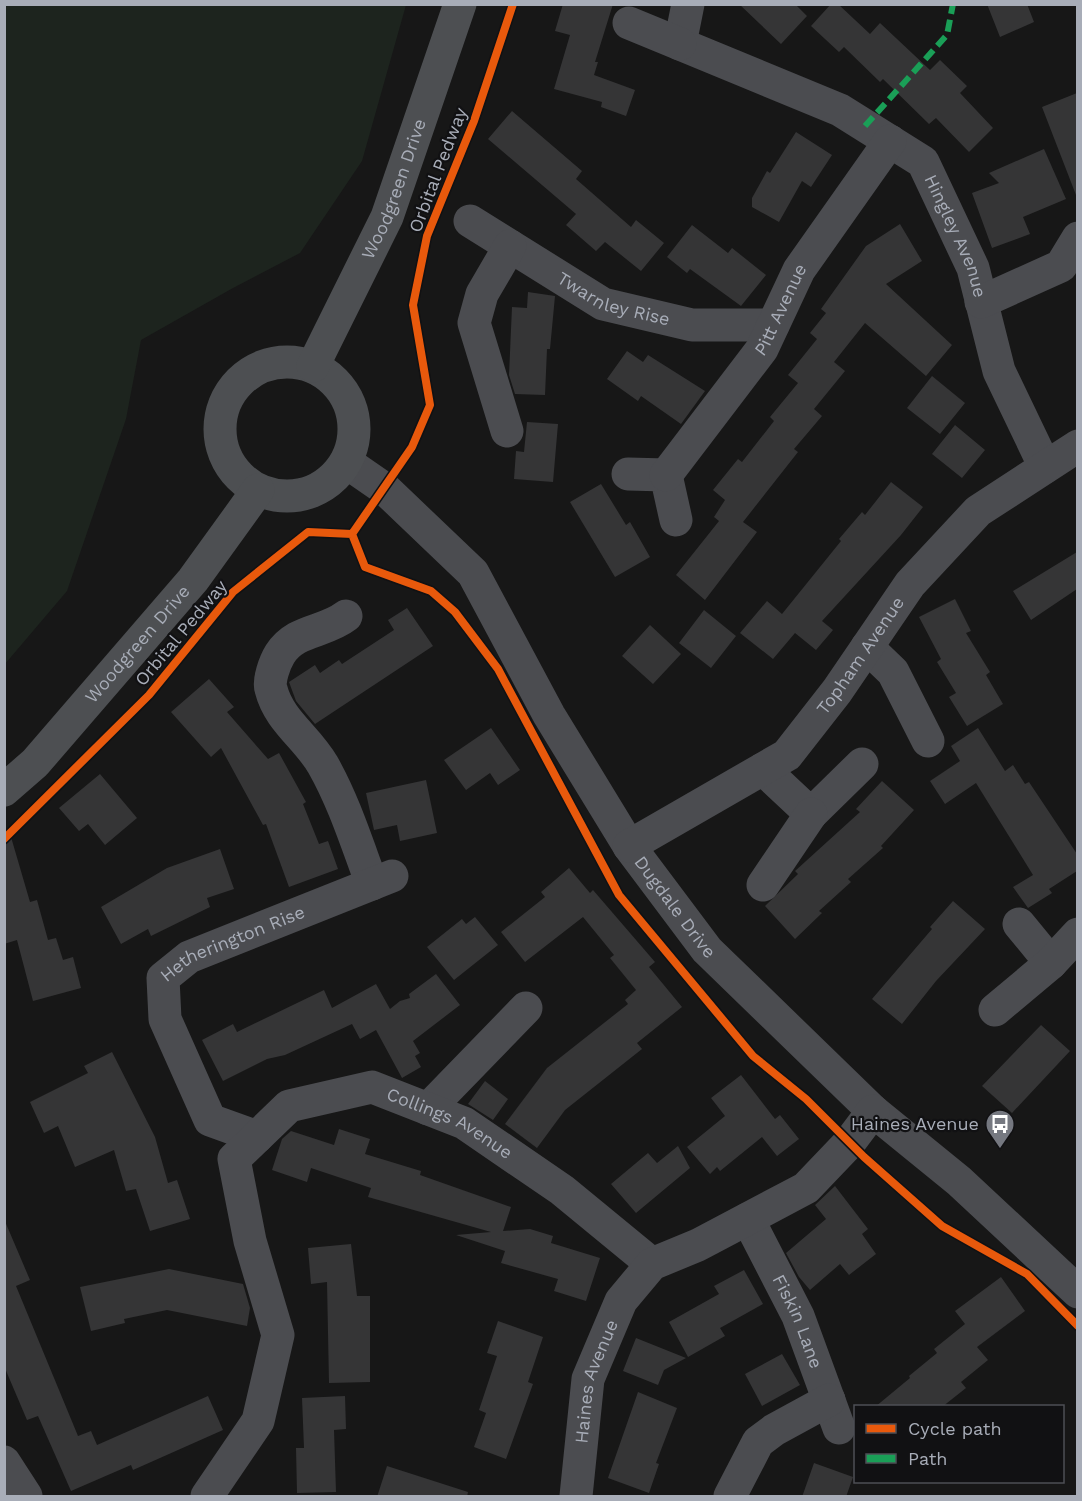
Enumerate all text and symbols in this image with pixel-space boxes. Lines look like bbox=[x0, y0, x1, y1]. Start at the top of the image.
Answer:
street label: Orbital Pedway bbox=[404, 104, 471, 235]
street label: Woodgreen Drive bbox=[357, 116, 430, 263]
street label: Hingley Avenue bbox=[920, 171, 991, 300]
street label: Pitt Avenue bbox=[750, 259, 811, 360]
street label: Twarnley Rise bbox=[554, 267, 672, 329]
street label: Orbital Pedway bbox=[130, 575, 231, 690]
street label: Woodgreen Drive bbox=[80, 581, 194, 707]
street label: Topham Avenue bbox=[812, 592, 908, 718]
street label: Dugdale Drive bbox=[630, 852, 720, 962]
street label: Hetherington Rise bbox=[156, 901, 308, 986]
street label: Collings Avenue bbox=[384, 1083, 517, 1163]
bus stop icon: Haines Avenue bbox=[984, 1108, 1016, 1150]
place label: Haines Avenue bbox=[851, 1113, 979, 1134]
street label: Fiskin Lane bbox=[768, 1271, 827, 1371]
street label: Haines Avenue bbox=[570, 1316, 622, 1444]
legend bbox=[854, 1405, 1064, 1483]
text: Cycle path bbox=[908, 1418, 1002, 1439]
text: Path bbox=[908, 1448, 948, 1469]

